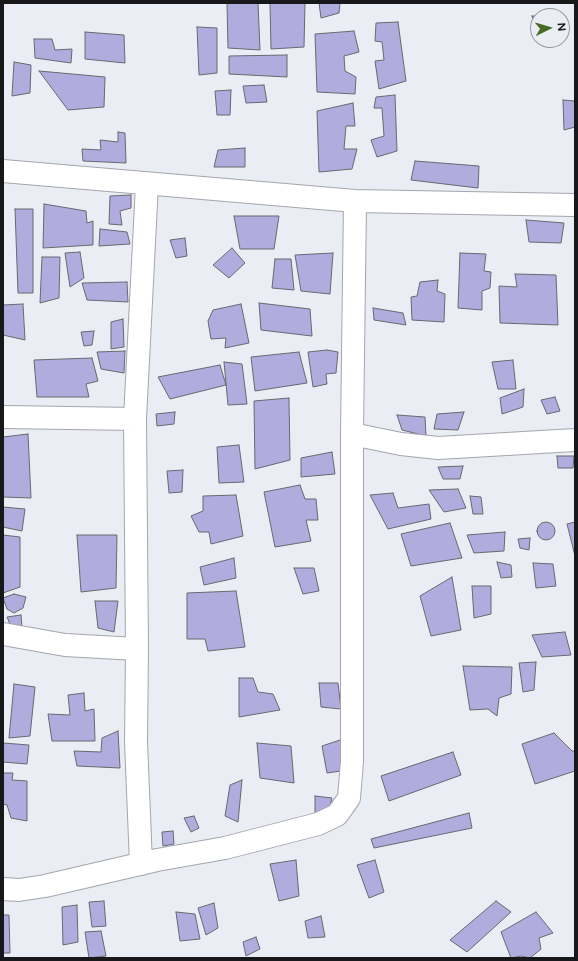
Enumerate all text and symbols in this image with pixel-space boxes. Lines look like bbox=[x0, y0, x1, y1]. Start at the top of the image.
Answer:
north arrow bbox=[530, 8, 570, 48]
text: N bbox=[555, 22, 568, 32]

